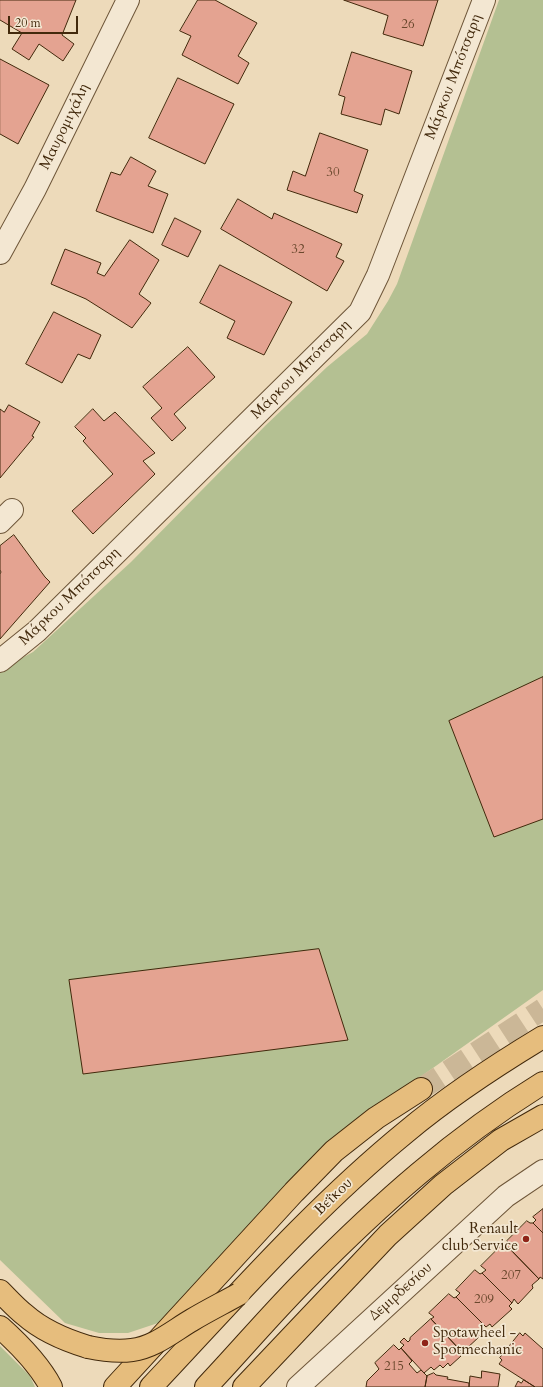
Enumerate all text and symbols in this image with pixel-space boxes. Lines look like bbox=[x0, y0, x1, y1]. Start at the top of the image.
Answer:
scale bar bbox=[10, 8, 80, 34]
street label: Μάρκου Μπότσαρη bbox=[422, 12, 486, 142]
text: 20 m bbox=[15, 15, 41, 31]
house number: 26 bbox=[401, 17, 415, 33]
street label: Μαυρομιχάλη bbox=[36, 81, 94, 173]
house number: 30 bbox=[326, 165, 340, 181]
house number: 32 bbox=[291, 242, 305, 258]
street label: Μάρκου Μπότσαρη bbox=[248, 317, 354, 423]
street label: Μάρκου Μπότσαρη bbox=[16, 544, 124, 650]
street label: Βεΐκου bbox=[311, 1175, 357, 1219]
place label: Renault club Service bbox=[442, 1221, 518, 1256]
marker: Renault club Service bbox=[521, 1234, 531, 1244]
street label: Δεμιρδεσίου bbox=[366, 1259, 436, 1325]
house number: 207 bbox=[501, 1268, 521, 1284]
house number: 209 bbox=[474, 1292, 494, 1308]
place label: Spotawheel - Spotmechanic bbox=[433, 1325, 522, 1360]
marker: Spotawheel - Spotmechanic bbox=[420, 1338, 430, 1348]
house number: 215 bbox=[384, 1359, 404, 1375]

